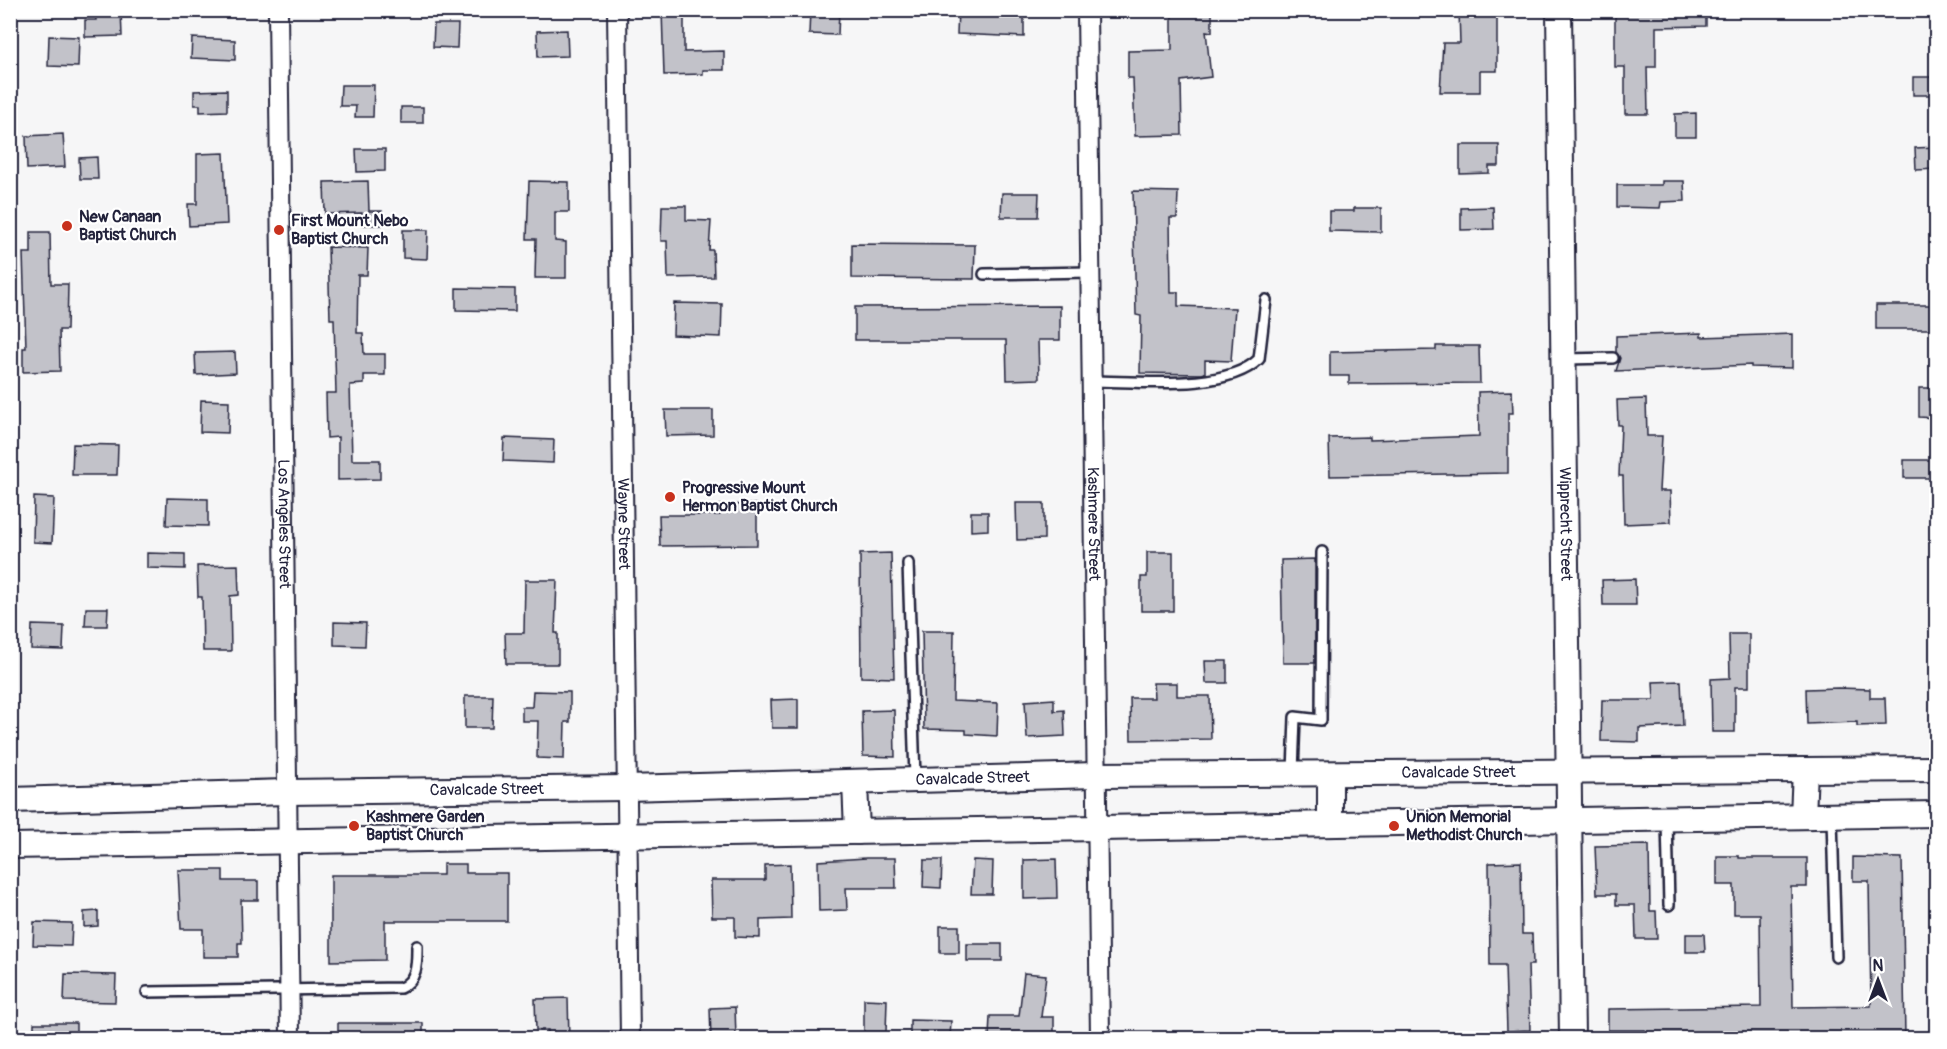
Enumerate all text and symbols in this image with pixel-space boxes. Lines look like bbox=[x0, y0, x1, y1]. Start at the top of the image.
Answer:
place label: New Canaan Baptist Church bbox=[79, 207, 177, 245]
place label: First Mount Nebo Baptist Church bbox=[291, 211, 409, 249]
marker: New Canaan Baptist Church bbox=[60, 219, 74, 233]
marker: First Mount Nebo Baptist Church bbox=[272, 223, 286, 237]
street label: Los Angeles Street bbox=[273, 459, 295, 589]
street label: Kashmere Street bbox=[1083, 467, 1104, 582]
street label: Wipprecht Street bbox=[1555, 467, 1576, 582]
street label: Wayne Street bbox=[613, 478, 634, 571]
place label: Progressive Mount Hermon Baptist Church bbox=[682, 478, 838, 516]
marker: Progressive Mount Hermon Baptist Church bbox=[663, 490, 677, 504]
street label: Cavalcade Street bbox=[1401, 762, 1516, 783]
street label: Cavalcade Street bbox=[915, 767, 1031, 790]
street label: Cavalcade Street bbox=[430, 779, 545, 800]
place label: Kashmere Garden Baptist Church bbox=[366, 807, 485, 845]
place label: Union Memorial Methodist Church bbox=[1406, 807, 1523, 845]
marker: Kashmere Garden Baptist Church bbox=[347, 819, 361, 833]
marker: Union Memorial Methodist Church bbox=[1387, 819, 1401, 833]
north arrow bbox=[1848, 950, 1908, 1010]
text: N bbox=[1873, 956, 1884, 976]

